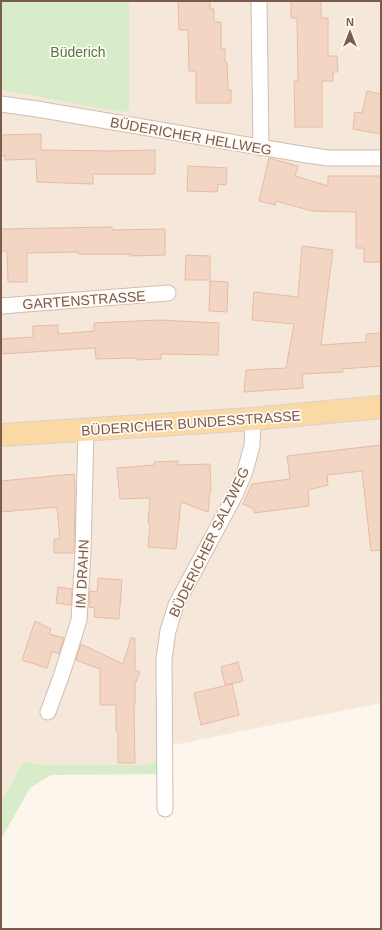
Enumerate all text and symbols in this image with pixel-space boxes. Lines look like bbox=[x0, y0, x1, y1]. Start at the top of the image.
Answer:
north arrow bbox=[330, 12, 370, 52]
text: N bbox=[346, 16, 354, 28]
park label: Büderich bbox=[50, 44, 106, 60]
street label: BÜDERICHER HELLWEG bbox=[109, 113, 273, 158]
street label: GARTENSTRASSE bbox=[22, 288, 146, 312]
street label: BÜDERICHER BUNDESSTRASSE bbox=[81, 406, 301, 439]
street label: BÜDERICHER SALZWEG bbox=[165, 464, 252, 620]
street label: IM DRAHN bbox=[72, 539, 92, 609]

